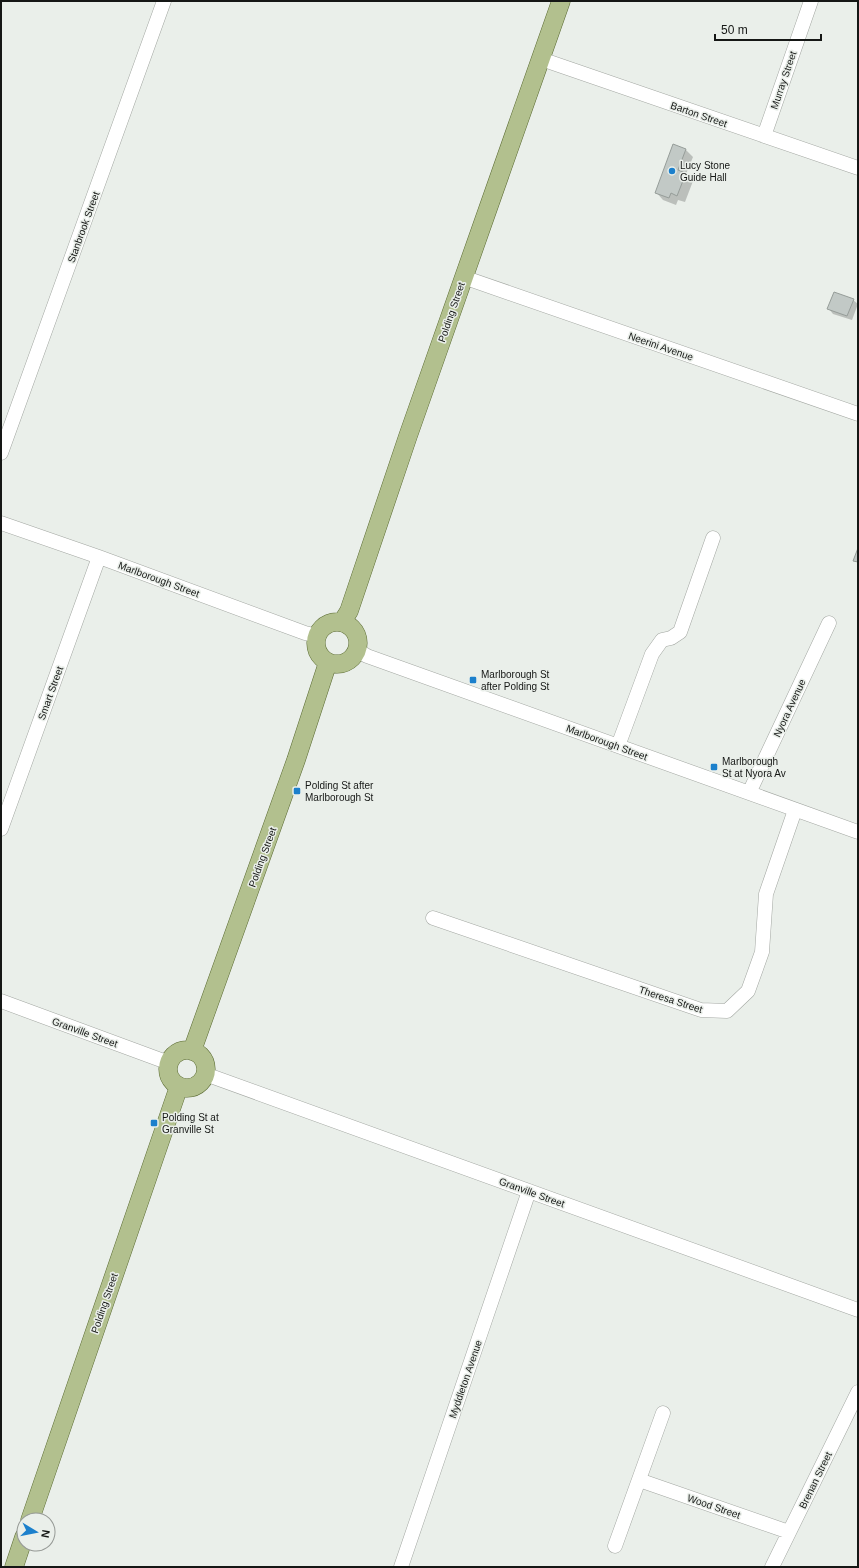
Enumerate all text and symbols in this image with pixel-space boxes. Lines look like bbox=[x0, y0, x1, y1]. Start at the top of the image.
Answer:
scale bar bbox=[715, 16, 821, 42]
text: 50 m bbox=[721, 23, 748, 37]
street label: Murray Street bbox=[768, 50, 799, 111]
street label: Barton Street bbox=[669, 100, 729, 129]
place label: Lucy Stone Guide Hall bbox=[680, 160, 730, 183]
marker: Lucy Stone Guide Hall bbox=[667, 166, 677, 176]
street label: Stanbrook Street bbox=[65, 190, 102, 264]
street label: Polding Street bbox=[436, 280, 467, 344]
street label: Neerini Avenue bbox=[627, 330, 695, 363]
street label: Marlborough Street bbox=[117, 560, 201, 599]
street label: Smart Street bbox=[36, 665, 65, 721]
place label: Marlborough St after Polding St bbox=[481, 669, 550, 692]
marker: Marlborough St after Polding St bbox=[468, 675, 478, 685]
street label: Nyora Avenue bbox=[771, 677, 808, 739]
street label: Marlborough Street bbox=[565, 723, 649, 762]
place label: Marlborough St at Nyora Av bbox=[722, 756, 786, 779]
marker: Marlborough St at Nyora Av bbox=[709, 762, 719, 772]
place label: Polding St after Marlborough St bbox=[305, 780, 374, 803]
marker: Polding St after Marlborough St bbox=[292, 786, 302, 796]
street label: Polding Street bbox=[247, 826, 278, 889]
street label: Theresa Street bbox=[638, 984, 704, 1015]
street label: Granville Street bbox=[51, 1016, 119, 1049]
place label: Polding St at Granville St bbox=[162, 1112, 219, 1135]
marker: Polding St at Granville St bbox=[149, 1118, 159, 1128]
street label: Granville Street bbox=[498, 1176, 566, 1209]
street label: Polding Street bbox=[89, 1271, 120, 1335]
street label: Myddleton Avenue bbox=[447, 1338, 484, 1420]
street label: Brenan Street bbox=[797, 1450, 834, 1510]
street label: Wood Street bbox=[686, 1492, 742, 1521]
north arrow bbox=[16, 1512, 56, 1552]
text: N bbox=[39, 1529, 52, 1539]

